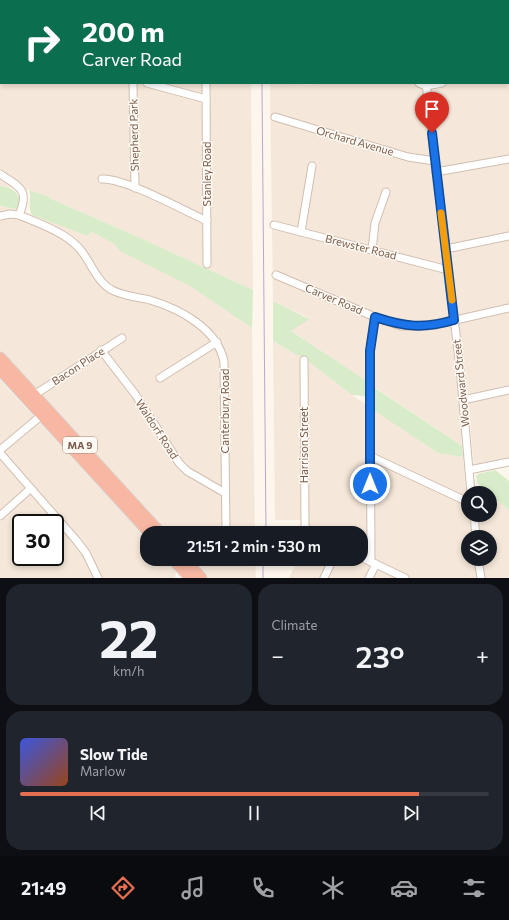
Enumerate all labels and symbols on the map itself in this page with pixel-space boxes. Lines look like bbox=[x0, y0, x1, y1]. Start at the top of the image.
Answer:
pin bbox=[415, 92, 449, 133]
street label: Shepherd Park bbox=[126, 98, 141, 172]
street label: Orchard Avenue bbox=[315, 123, 396, 158]
street label: Stanley Road bbox=[200, 142, 213, 206]
street label: Brewster Road bbox=[324, 231, 398, 262]
street label: Carver Road bbox=[304, 281, 365, 316]
street label: Woodward Street bbox=[449, 338, 472, 428]
street label: Bacon Place bbox=[49, 344, 107, 387]
street label: Canterbury Road bbox=[218, 369, 231, 453]
street label: Waldorf Road bbox=[133, 396, 182, 461]
street label: Harrison Street bbox=[297, 406, 310, 483]
road number: MA 9 bbox=[63, 437, 97, 453]
position arrow bbox=[349, 463, 391, 505]
speed limit sign: 30 bbox=[12, 514, 64, 566]

